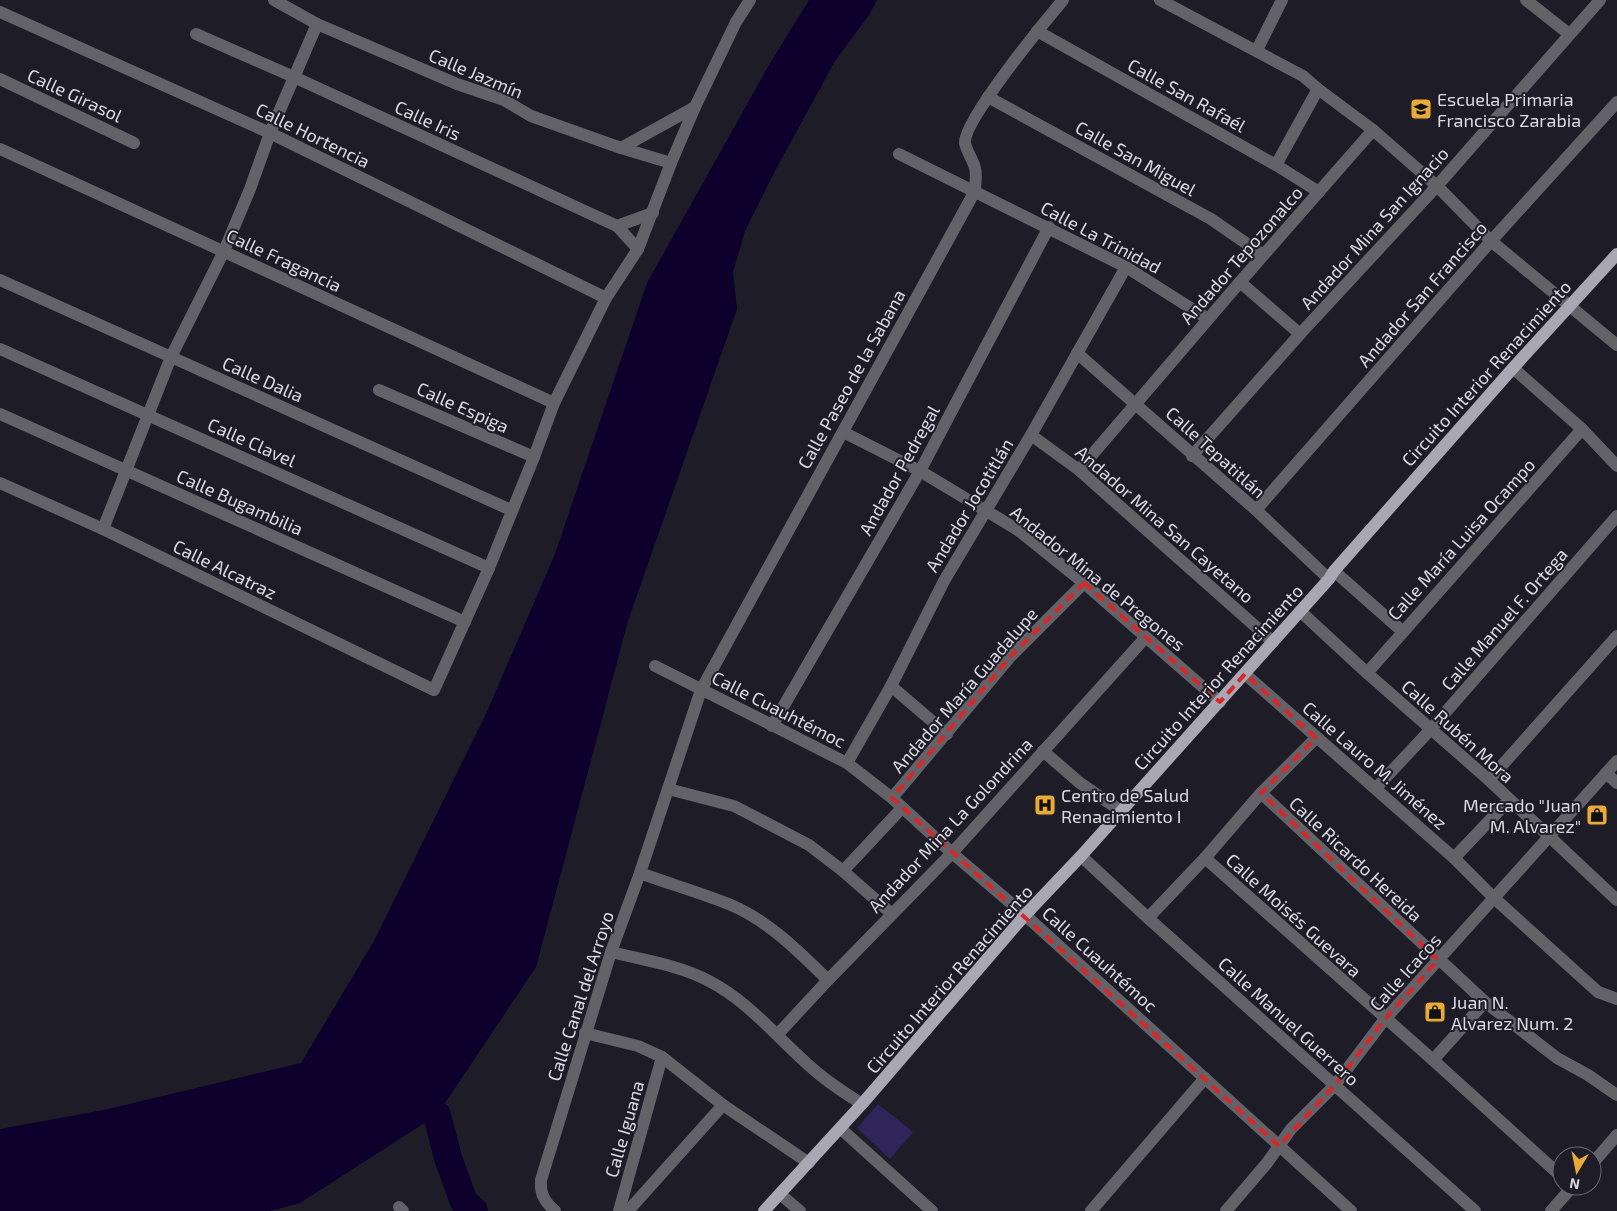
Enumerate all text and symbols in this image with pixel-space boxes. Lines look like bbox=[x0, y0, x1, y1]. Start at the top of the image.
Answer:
street label: Calle Jazmín bbox=[426, 43, 526, 103]
street label: Calle San Rafaél bbox=[1124, 53, 1250, 137]
street label: Calle Girasol bbox=[24, 63, 127, 127]
place label: Escuela Primaria Francisco Zarabia bbox=[1437, 88, 1581, 131]
street label: Calle Iris bbox=[392, 95, 464, 145]
school or university icon: Escuela Primaria Francisco Zarabia bbox=[1409, 97, 1433, 121]
street label: Calle Hortencia bbox=[252, 98, 374, 172]
street label: Calle San Miguel bbox=[1072, 116, 1201, 201]
street label: Andador Mina San Ignacio bbox=[1295, 142, 1453, 314]
street label: Andador Tepozonalco bbox=[1175, 182, 1307, 328]
street label: Calle La Trinidad bbox=[1037, 196, 1165, 278]
street label: Andador San Francisco bbox=[1353, 217, 1491, 371]
street label: Calle Fragancia bbox=[223, 224, 345, 296]
street label: Circuito Interior Renacimiento bbox=[1397, 276, 1575, 470]
street label: Calle Paseo de la Sabana bbox=[792, 285, 910, 473]
street label: Calle Dalia bbox=[219, 351, 307, 407]
street label: Calle Espiga bbox=[414, 377, 512, 437]
street label: Andador Pedregal bbox=[854, 400, 944, 539]
street label: Calle Tepatitlán bbox=[1162, 402, 1270, 502]
street label: Calle Clavel bbox=[204, 413, 300, 472]
street label: Andador Jocotitlán bbox=[920, 434, 1018, 576]
street label: Andador Mina San Cayetano bbox=[1071, 441, 1259, 607]
street label: Calle María Luisa Ocampo bbox=[1383, 454, 1539, 624]
street label: Calle Bugambilia bbox=[173, 464, 307, 540]
street label: Andador Mina de Pregones bbox=[1006, 501, 1190, 655]
street label: Calle Alcatraz bbox=[170, 534, 280, 604]
street label: Calle Manuel F. Ortega bbox=[1436, 543, 1572, 695]
street label: Circuito Interior Renacimiento bbox=[1129, 580, 1307, 774]
street label: Andador María Guadalupe bbox=[886, 603, 1042, 777]
street label: Calle Cuauhtémoc bbox=[709, 666, 850, 752]
street label: Calle Rubén Mora bbox=[1397, 675, 1519, 787]
street label: Calle Lauro M. Jiménez bbox=[1298, 696, 1452, 834]
street label: Andador Mina La Golondrina bbox=[863, 733, 1037, 917]
place label: Centro de Salud Renacimiento I bbox=[1061, 784, 1189, 827]
street label: Calle Ricardo Hereida bbox=[1285, 792, 1427, 926]
hospital icon: Centro de Salud Renacimiento I bbox=[1033, 793, 1057, 817]
place label: Mercado "Juan M. Alvarez" bbox=[1463, 794, 1581, 837]
shop icon: Mercado "Juan M. Alvarez" bbox=[1585, 803, 1609, 827]
street label: Calle Moisés Guevara bbox=[1222, 848, 1366, 982]
street label: Circuito Interior Renacimiento bbox=[861, 880, 1037, 1078]
street label: Calle Cuauhtémoc bbox=[1038, 902, 1162, 1016]
street label: Calle Canal del Arroyo bbox=[542, 908, 618, 1084]
street label: Calle Icacos bbox=[1365, 929, 1445, 1015]
street label: Calle Manuel Guerrero bbox=[1214, 952, 1364, 1090]
place label: Juan N. Alvarez Num. 2 bbox=[1451, 991, 1573, 1034]
shop icon: Juan N. Alvarez Num. 2 bbox=[1423, 1000, 1447, 1024]
street label: Calle Iguana bbox=[600, 1078, 648, 1180]
north arrow bbox=[1552, 1146, 1602, 1196]
text: N bbox=[1568, 1175, 1581, 1194]

